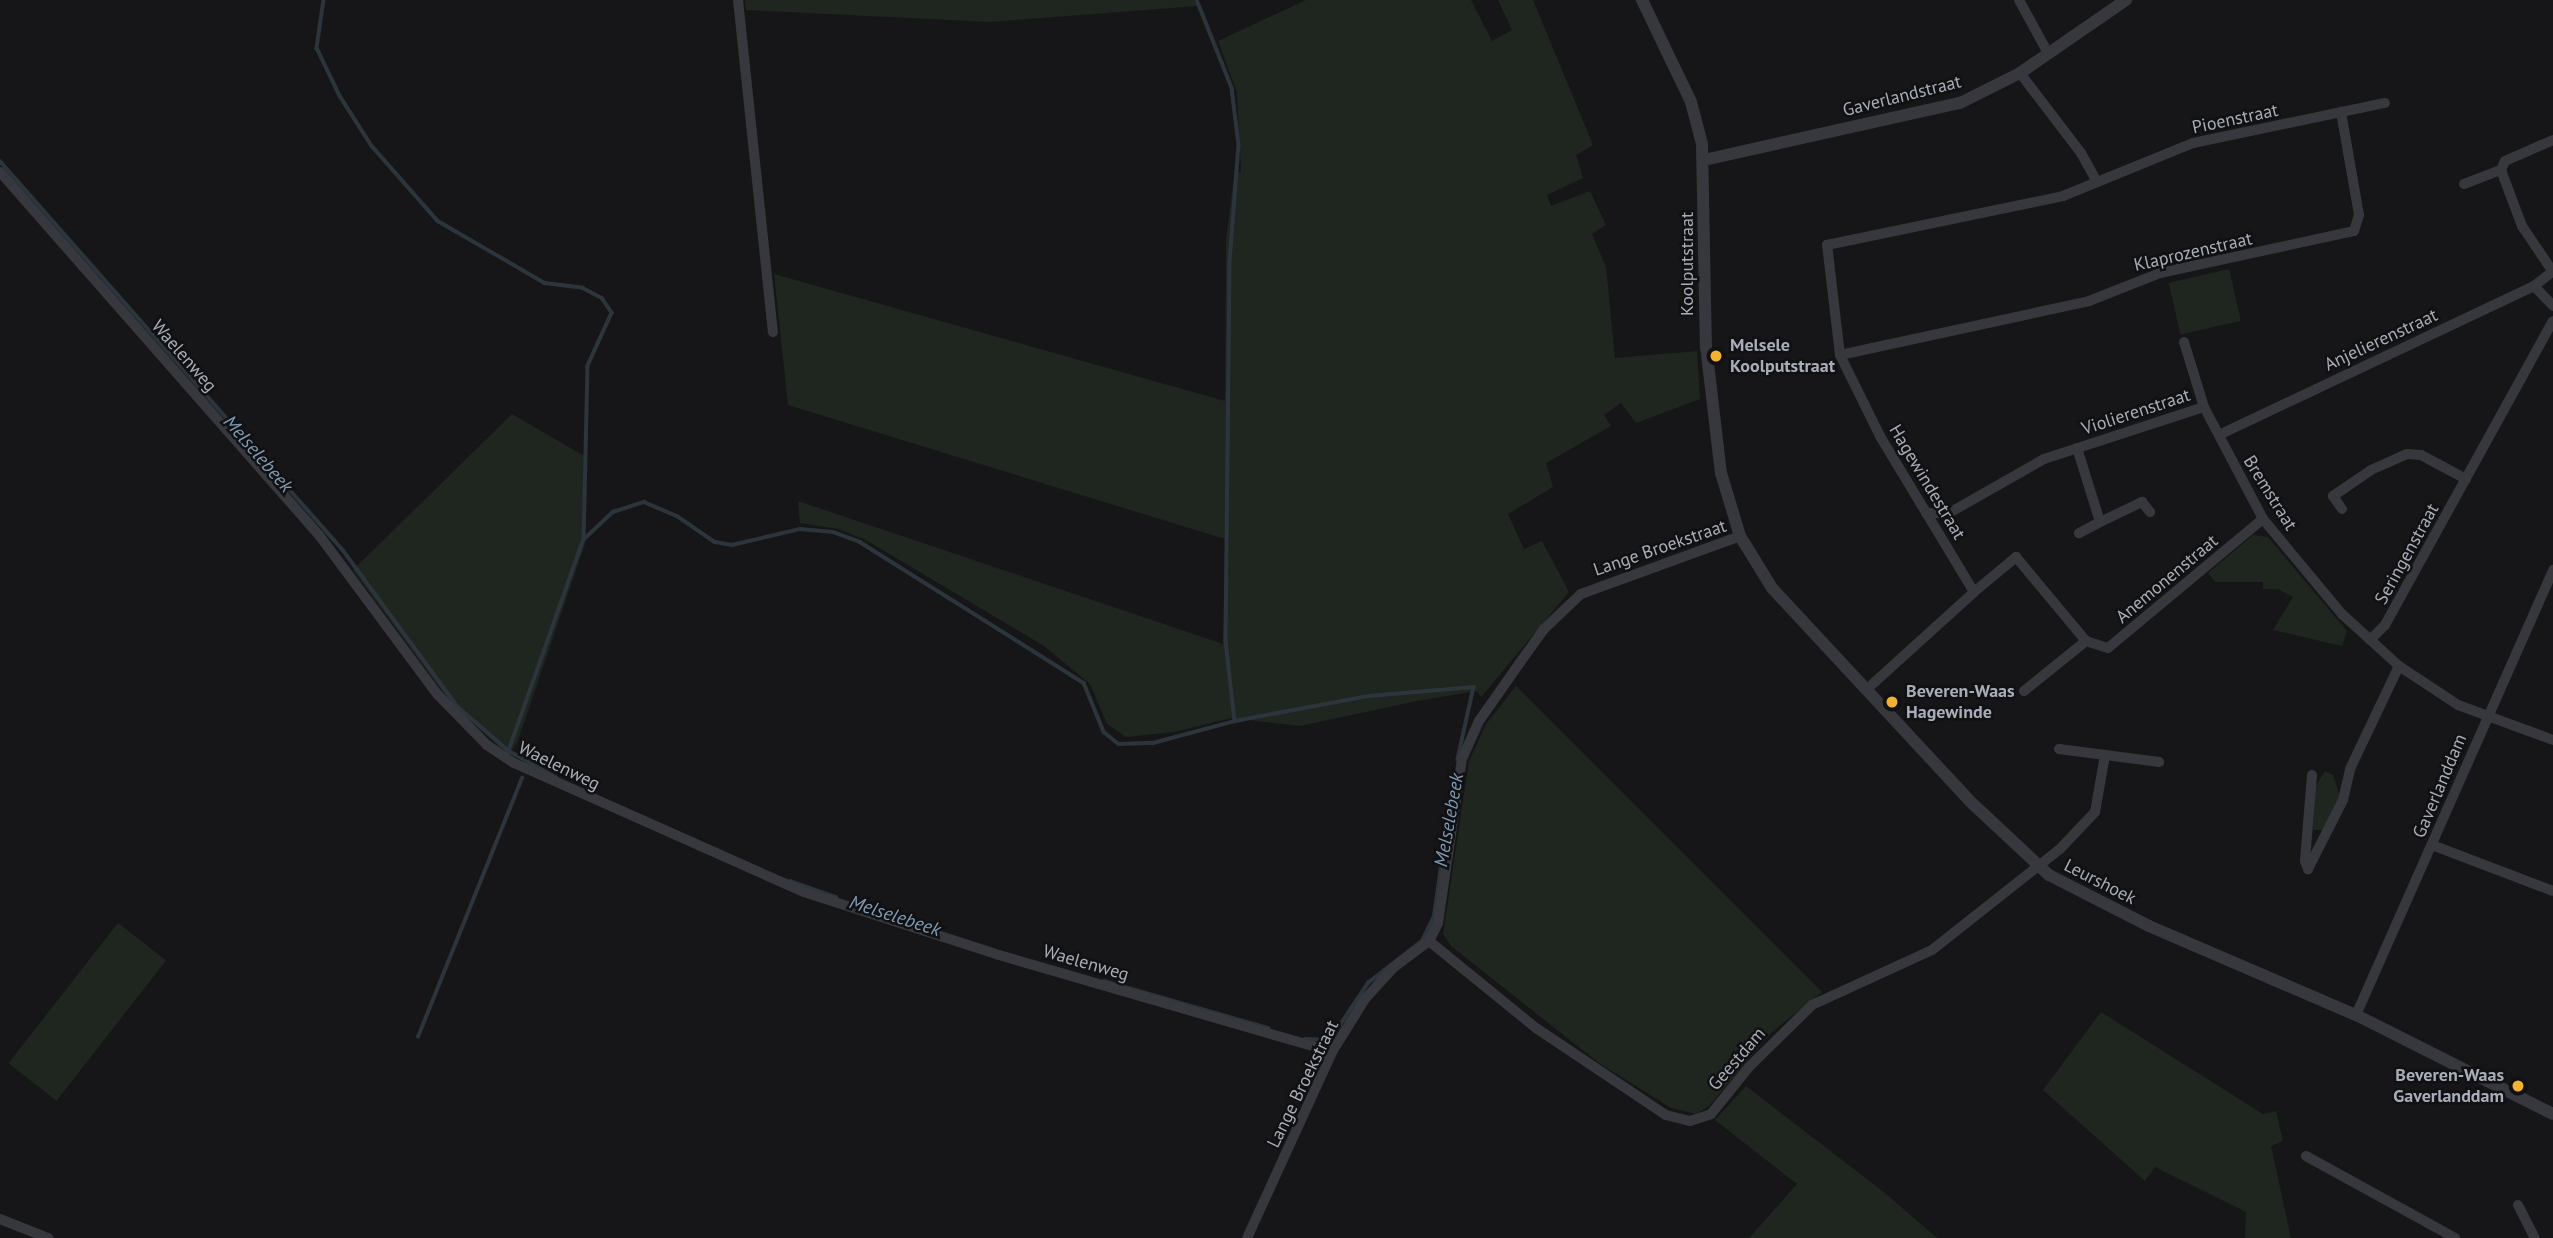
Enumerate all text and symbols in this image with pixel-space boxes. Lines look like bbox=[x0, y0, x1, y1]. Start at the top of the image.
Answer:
street label: Gaverlandstraat bbox=[1841, 71, 1963, 121]
street label: Pioenstraat bbox=[2190, 99, 2280, 139]
street label: Koolputstraat bbox=[1676, 212, 1698, 316]
street label: Klaprozenstraat bbox=[2132, 228, 2254, 276]
street label: Anjelierenstraat bbox=[2321, 304, 2441, 376]
street label: Waelenweg bbox=[147, 316, 221, 396]
place label: Melsele Koolputstraat bbox=[1730, 335, 1835, 378]
marker: Melsele Koolputstraat bbox=[1708, 348, 1724, 364]
street label: Violierenstraat bbox=[2079, 384, 2193, 440]
water label: Melselebeek bbox=[218, 411, 298, 497]
street label: Hagewindestraat bbox=[1884, 421, 1970, 543]
street label: Bremstraat bbox=[2239, 452, 2301, 534]
street label: Seringenstraat bbox=[2370, 500, 2444, 608]
street label: Lange Broekstraat bbox=[1591, 515, 1729, 581]
street label: Anemonenstraat bbox=[2112, 530, 2222, 628]
place label: Beveren-Waas Hagewinde bbox=[1906, 681, 2015, 724]
marker: Beveren-Waas Hagewinde bbox=[1884, 694, 1900, 710]
street label: Gaverlanddam bbox=[2408, 731, 2472, 841]
street label: Waelenweg bbox=[515, 737, 603, 795]
water label: Melselebeek bbox=[1430, 771, 1468, 869]
street label: Leurshoek bbox=[2060, 855, 2140, 909]
water label: Melselebeek bbox=[847, 891, 943, 941]
street label: Waelenweg bbox=[1041, 940, 1131, 986]
street label: Lange Broekstraat bbox=[1263, 1017, 1343, 1151]
street label: Geestdam bbox=[1704, 1023, 1770, 1095]
place label: Beveren-Waas Gaverlanddam bbox=[2393, 1065, 2504, 1108]
marker: Beveren-Waas Gaverlanddam bbox=[2510, 1078, 2526, 1094]

